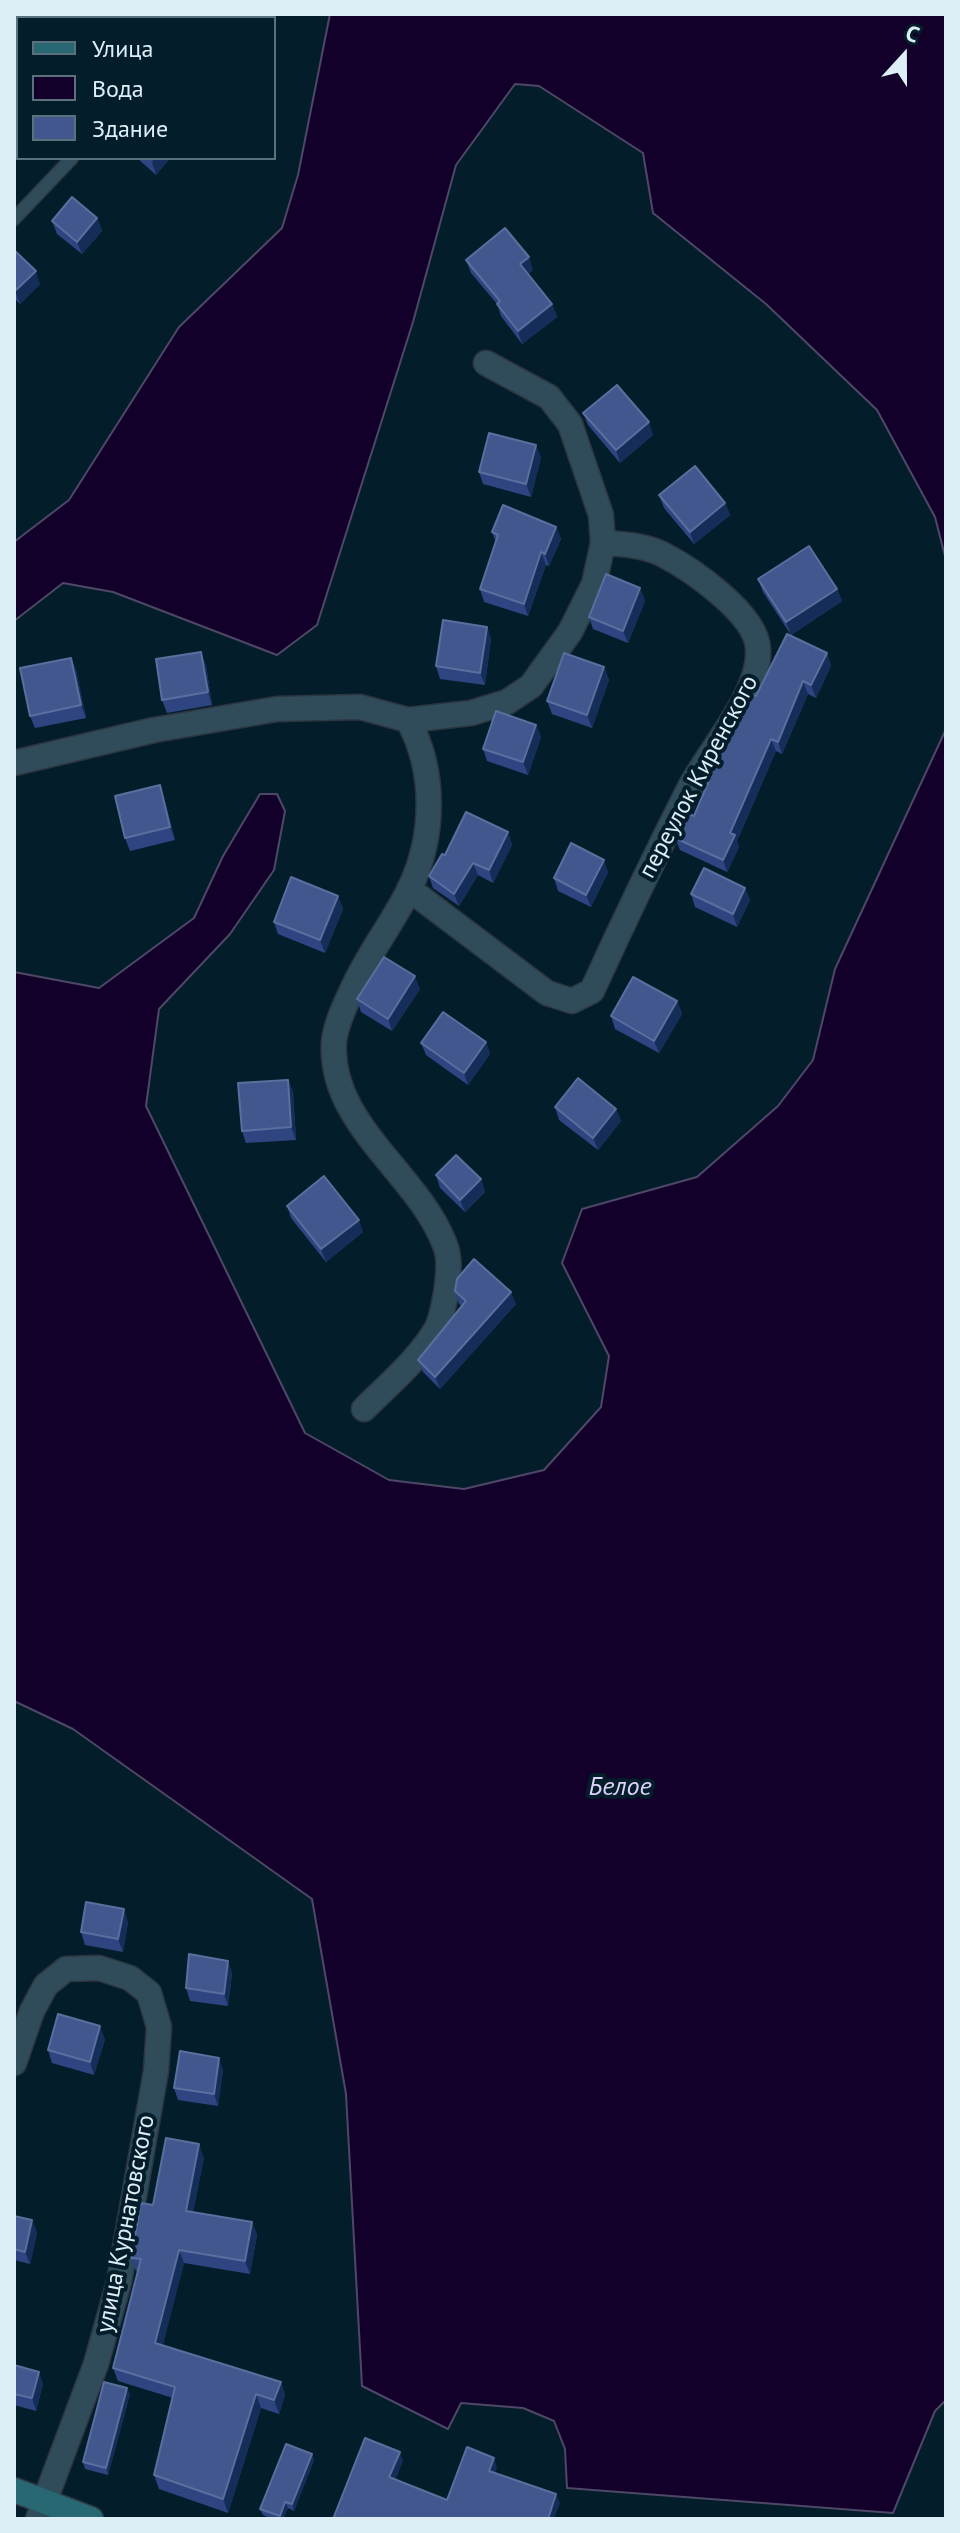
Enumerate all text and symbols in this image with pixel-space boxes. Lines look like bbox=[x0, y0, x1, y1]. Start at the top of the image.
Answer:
legend bbox=[16, 16, 276, 160]
north arrow bbox=[864, 16, 944, 96]
text: С bbox=[902, 18, 923, 49]
text: Улица bbox=[92, 33, 153, 64]
text: Вода bbox=[92, 73, 144, 104]
text: Здание bbox=[92, 113, 168, 144]
street label: переулок Киренского bbox=[633, 671, 765, 883]
water label: Белое bbox=[589, 1772, 651, 1804]
street label: улица Курнатовского bbox=[91, 2113, 161, 2335]

